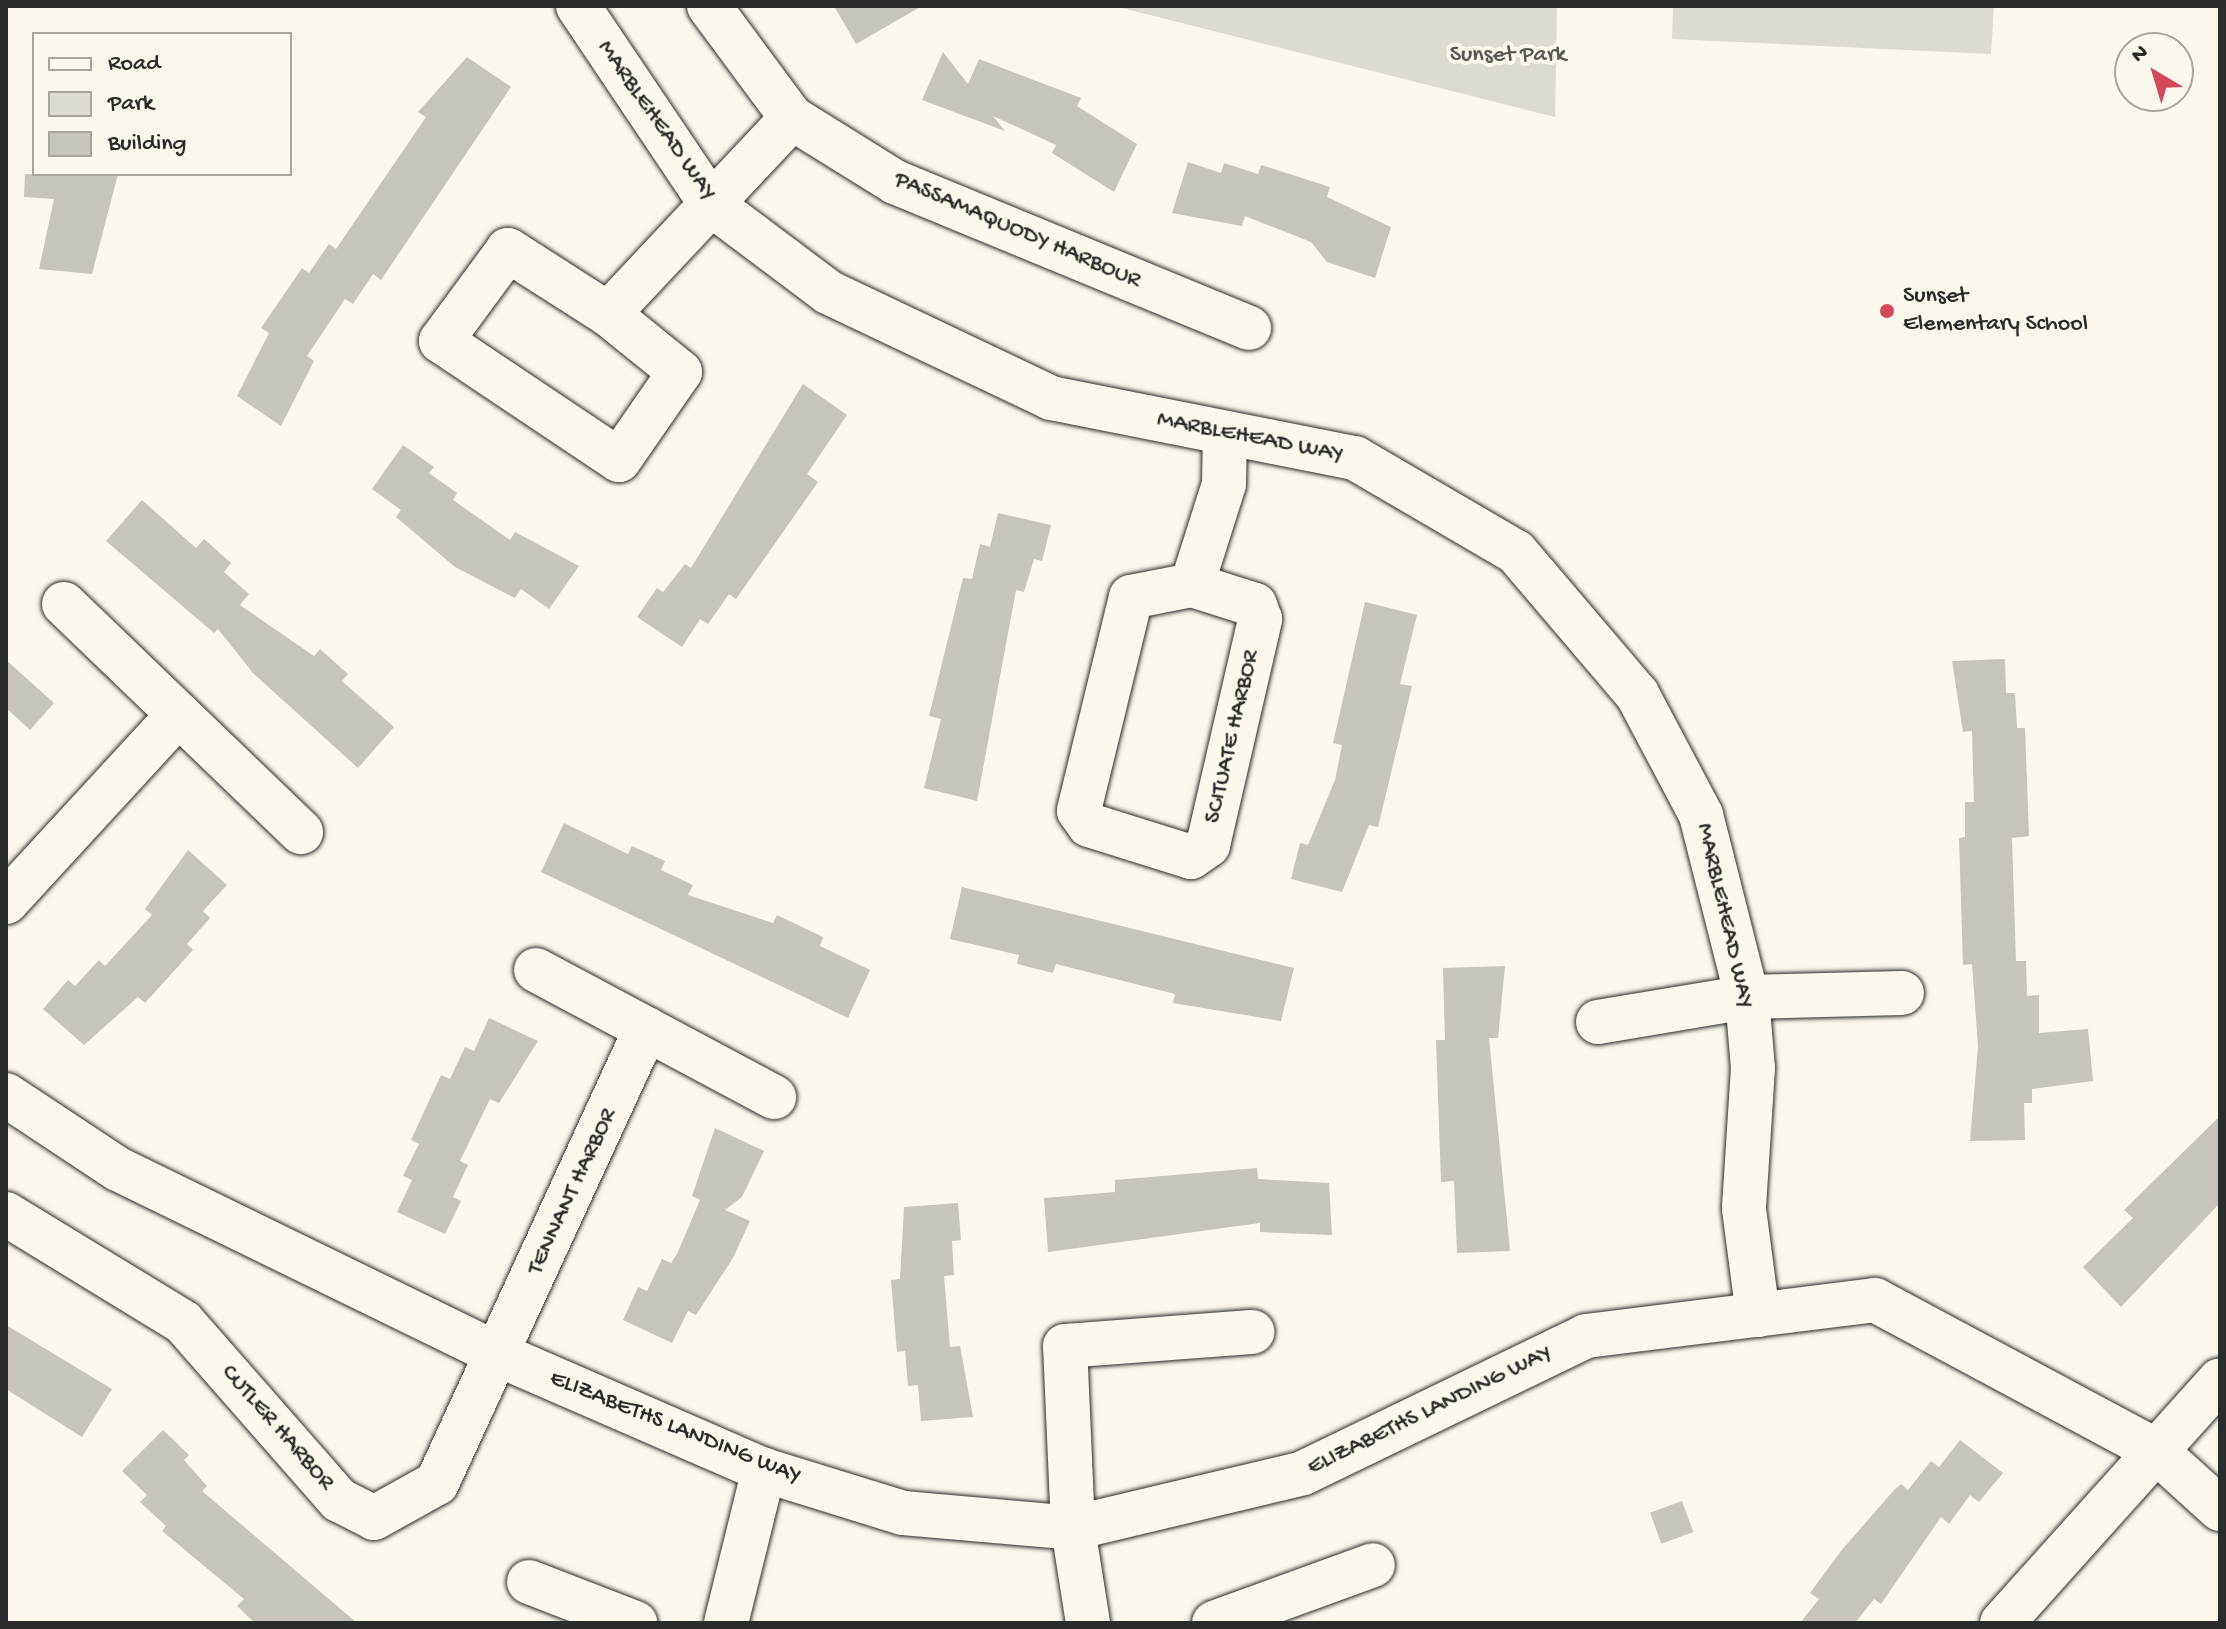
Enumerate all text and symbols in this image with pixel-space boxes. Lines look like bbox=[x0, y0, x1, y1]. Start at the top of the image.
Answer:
legend bbox=[32, 32, 292, 176]
north arrow bbox=[2114, 32, 2194, 112]
street label: MARBLEHEAD WAY bbox=[590, 35, 722, 207]
text: N bbox=[2127, 40, 2154, 69]
park label: Sunset Park bbox=[1450, 42, 1566, 70]
text: Road bbox=[108, 50, 160, 79]
text: Park bbox=[108, 90, 154, 119]
text: Building bbox=[108, 130, 186, 159]
street label: PASSAMAQUODY HARBOUR bbox=[889, 166, 1145, 296]
place label: Sunset Elementary School bbox=[1903, 283, 2088, 339]
marker: Sunset Elementary School bbox=[1878, 302, 1896, 320]
street label: MARBLEHEAD WAY bbox=[1154, 406, 1346, 470]
street label: SCITUATE HARBOR bbox=[1199, 648, 1267, 826]
street label: MARBLEHEAD WAY bbox=[1689, 821, 1759, 1011]
street label: TENNANT HARBOR bbox=[522, 1104, 624, 1280]
street label: ELIZABETHS LANDING WAY bbox=[1303, 1339, 1557, 1483]
street label: CUTLER HARBOR bbox=[214, 1359, 340, 1497]
street label: ELIZABETHS LANDING WAY bbox=[545, 1364, 805, 1492]

